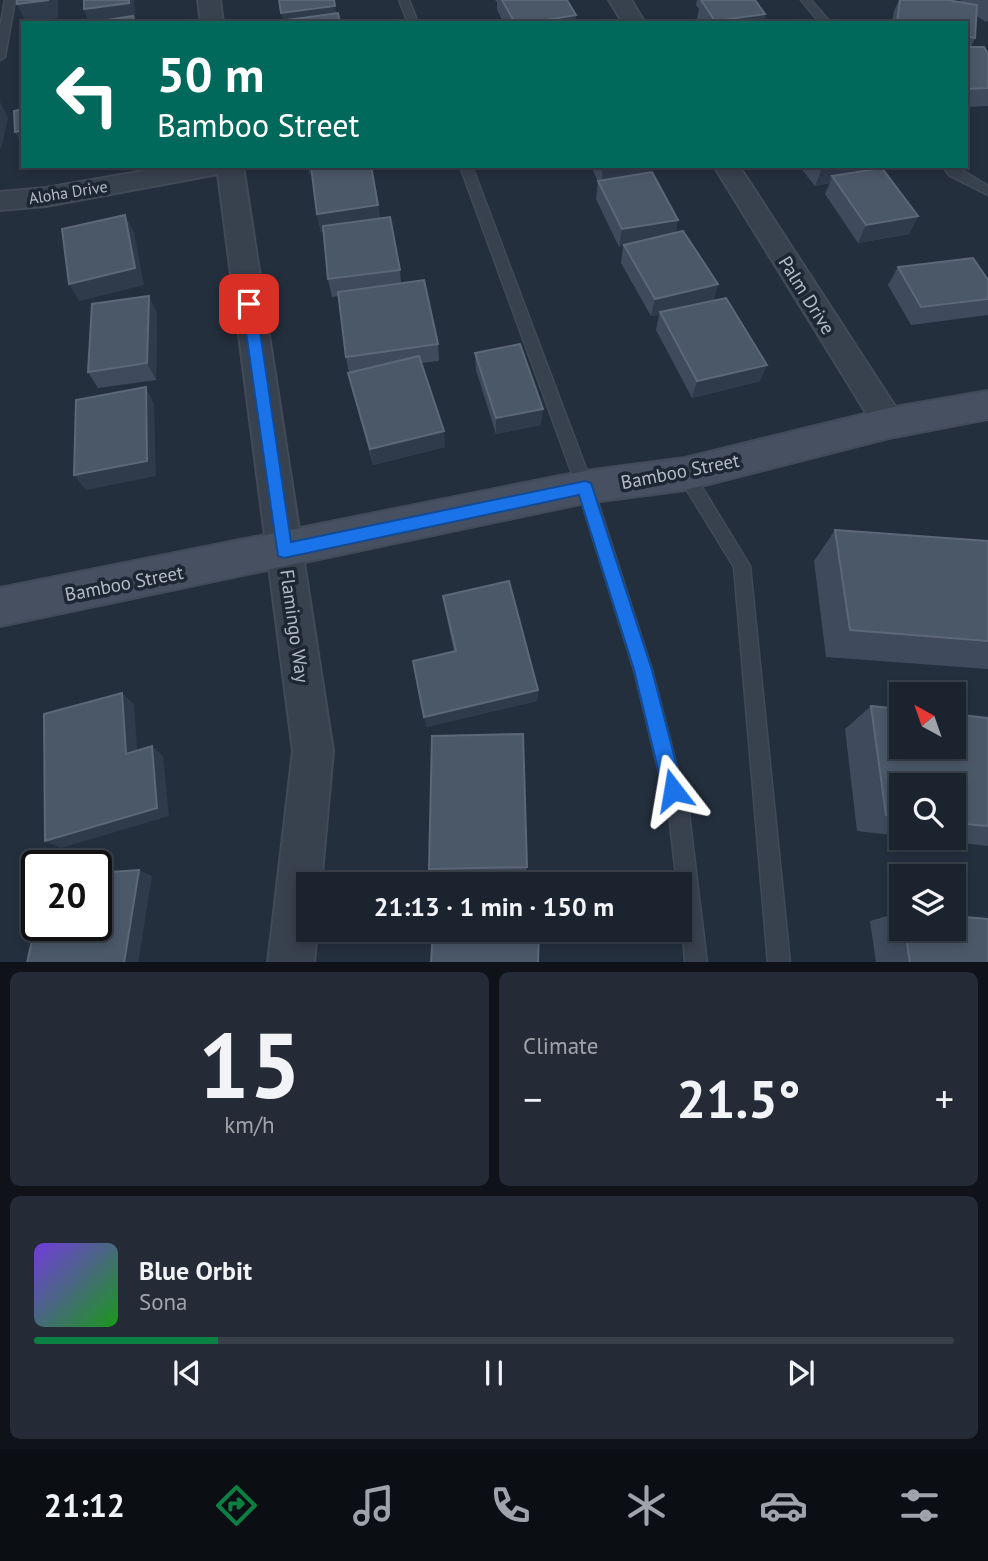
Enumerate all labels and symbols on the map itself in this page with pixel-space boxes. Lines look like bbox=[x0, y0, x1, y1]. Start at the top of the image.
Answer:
street label: Aloha Drive bbox=[27, 176, 109, 208]
street label: Palm Drive bbox=[774, 251, 840, 339]
pin bbox=[219, 274, 279, 334]
street label: Bamboo Street bbox=[619, 448, 742, 494]
street label: Bamboo Street bbox=[63, 560, 186, 606]
street label: Flamingo Way bbox=[275, 568, 315, 684]
north arrow bbox=[889, 682, 966, 760]
position arrow bbox=[636, 753, 710, 827]
speed limit sign: 20 bbox=[21, 850, 112, 941]

